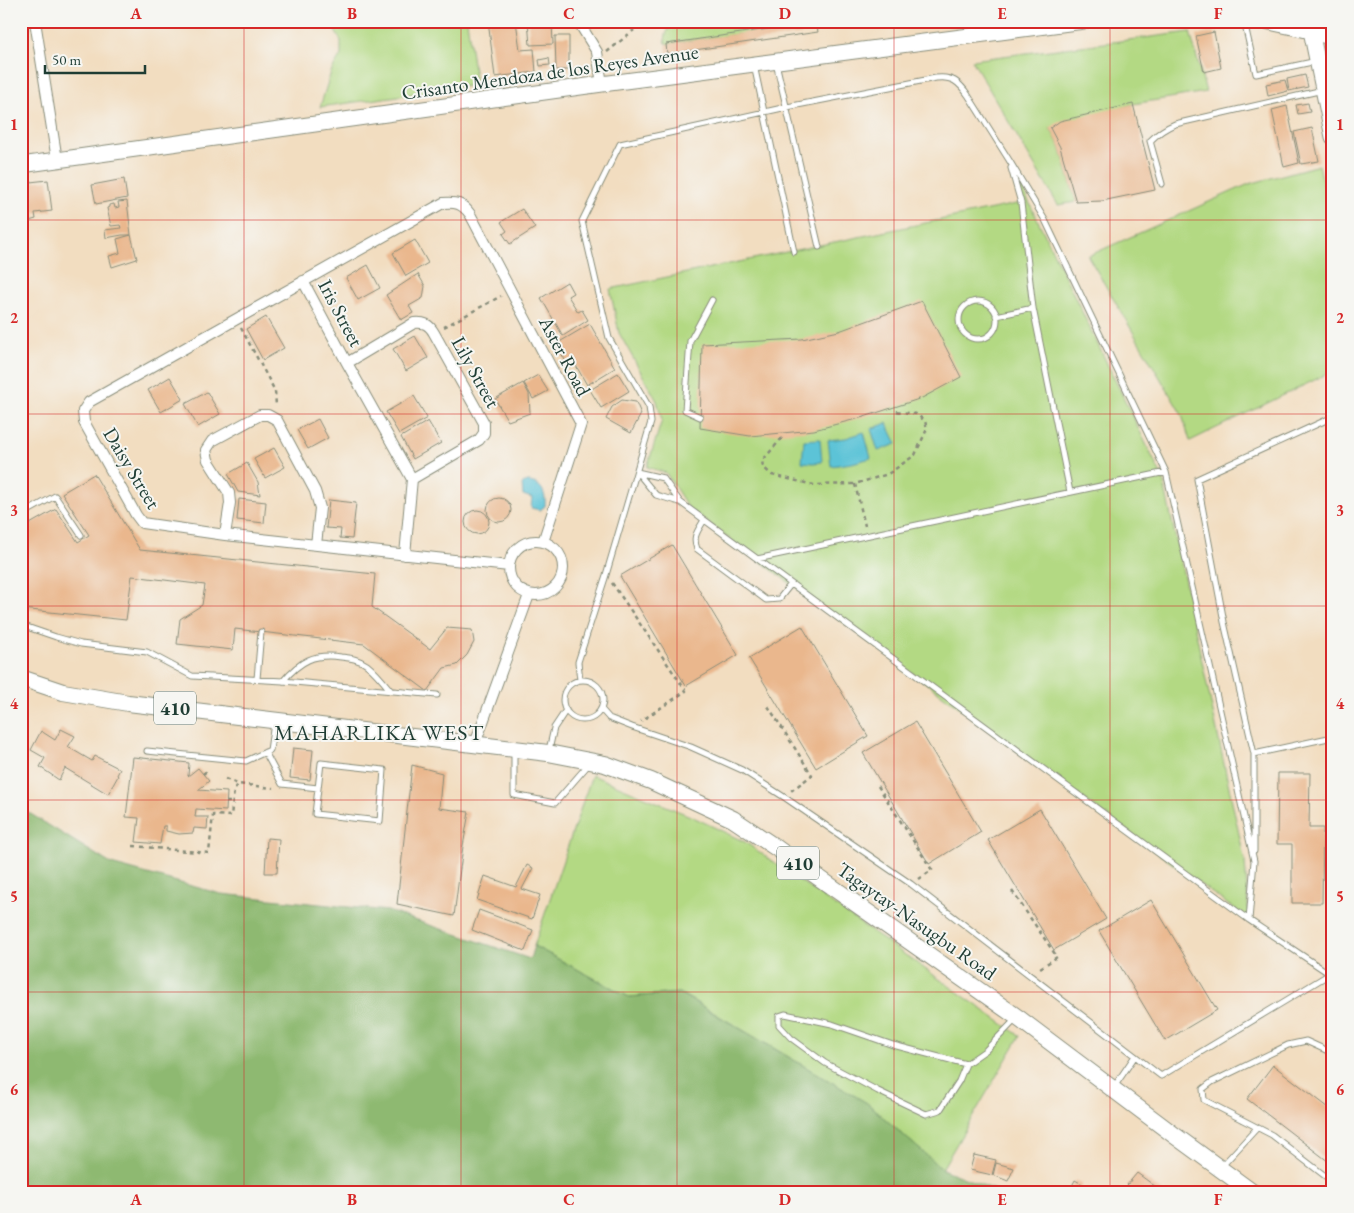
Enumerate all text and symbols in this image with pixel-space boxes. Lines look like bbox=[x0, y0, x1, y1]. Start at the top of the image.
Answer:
text: A bbox=[129, 3, 142, 24]
text: B bbox=[347, 3, 357, 24]
text: C bbox=[563, 3, 575, 24]
text: D bbox=[779, 3, 791, 24]
text: E bbox=[997, 3, 1007, 24]
text: F bbox=[1214, 3, 1223, 24]
street label: Crisanto Mendoza de los Reyes Avenue bbox=[400, 38, 700, 106]
scale bar bbox=[45, 42, 145, 74]
text: 50 m bbox=[52, 50, 81, 69]
text: 1 bbox=[10, 114, 18, 135]
text: 1 bbox=[1336, 114, 1344, 135]
street label: Iris Street bbox=[312, 275, 370, 352]
text: 2 bbox=[10, 307, 19, 328]
text: 2 bbox=[1336, 307, 1345, 328]
street label: Aster Road bbox=[533, 311, 597, 401]
street label: Lily Street bbox=[446, 332, 507, 413]
street label: Daisy Street bbox=[97, 422, 167, 514]
text: 3 bbox=[10, 500, 18, 521]
text: 3 bbox=[1336, 500, 1344, 521]
road number: 410 bbox=[154, 691, 196, 724]
text: 4 bbox=[10, 693, 19, 714]
text: 4 bbox=[1336, 693, 1345, 714]
district label: MAHARLIKA WEST bbox=[274, 718, 484, 747]
road number: 410 bbox=[777, 846, 819, 880]
street label: Tagaytay-Nasugbu Road bbox=[832, 856, 1003, 986]
text: 5 bbox=[10, 886, 18, 907]
text: 5 bbox=[1336, 886, 1344, 907]
text: 6 bbox=[10, 1079, 19, 1100]
text: 6 bbox=[1336, 1079, 1345, 1100]
text: A bbox=[129, 1189, 142, 1210]
text: B bbox=[347, 1189, 357, 1210]
text: C bbox=[563, 1189, 575, 1210]
text: D bbox=[779, 1189, 791, 1210]
text: E bbox=[997, 1189, 1007, 1210]
text: F bbox=[1214, 1189, 1223, 1210]

